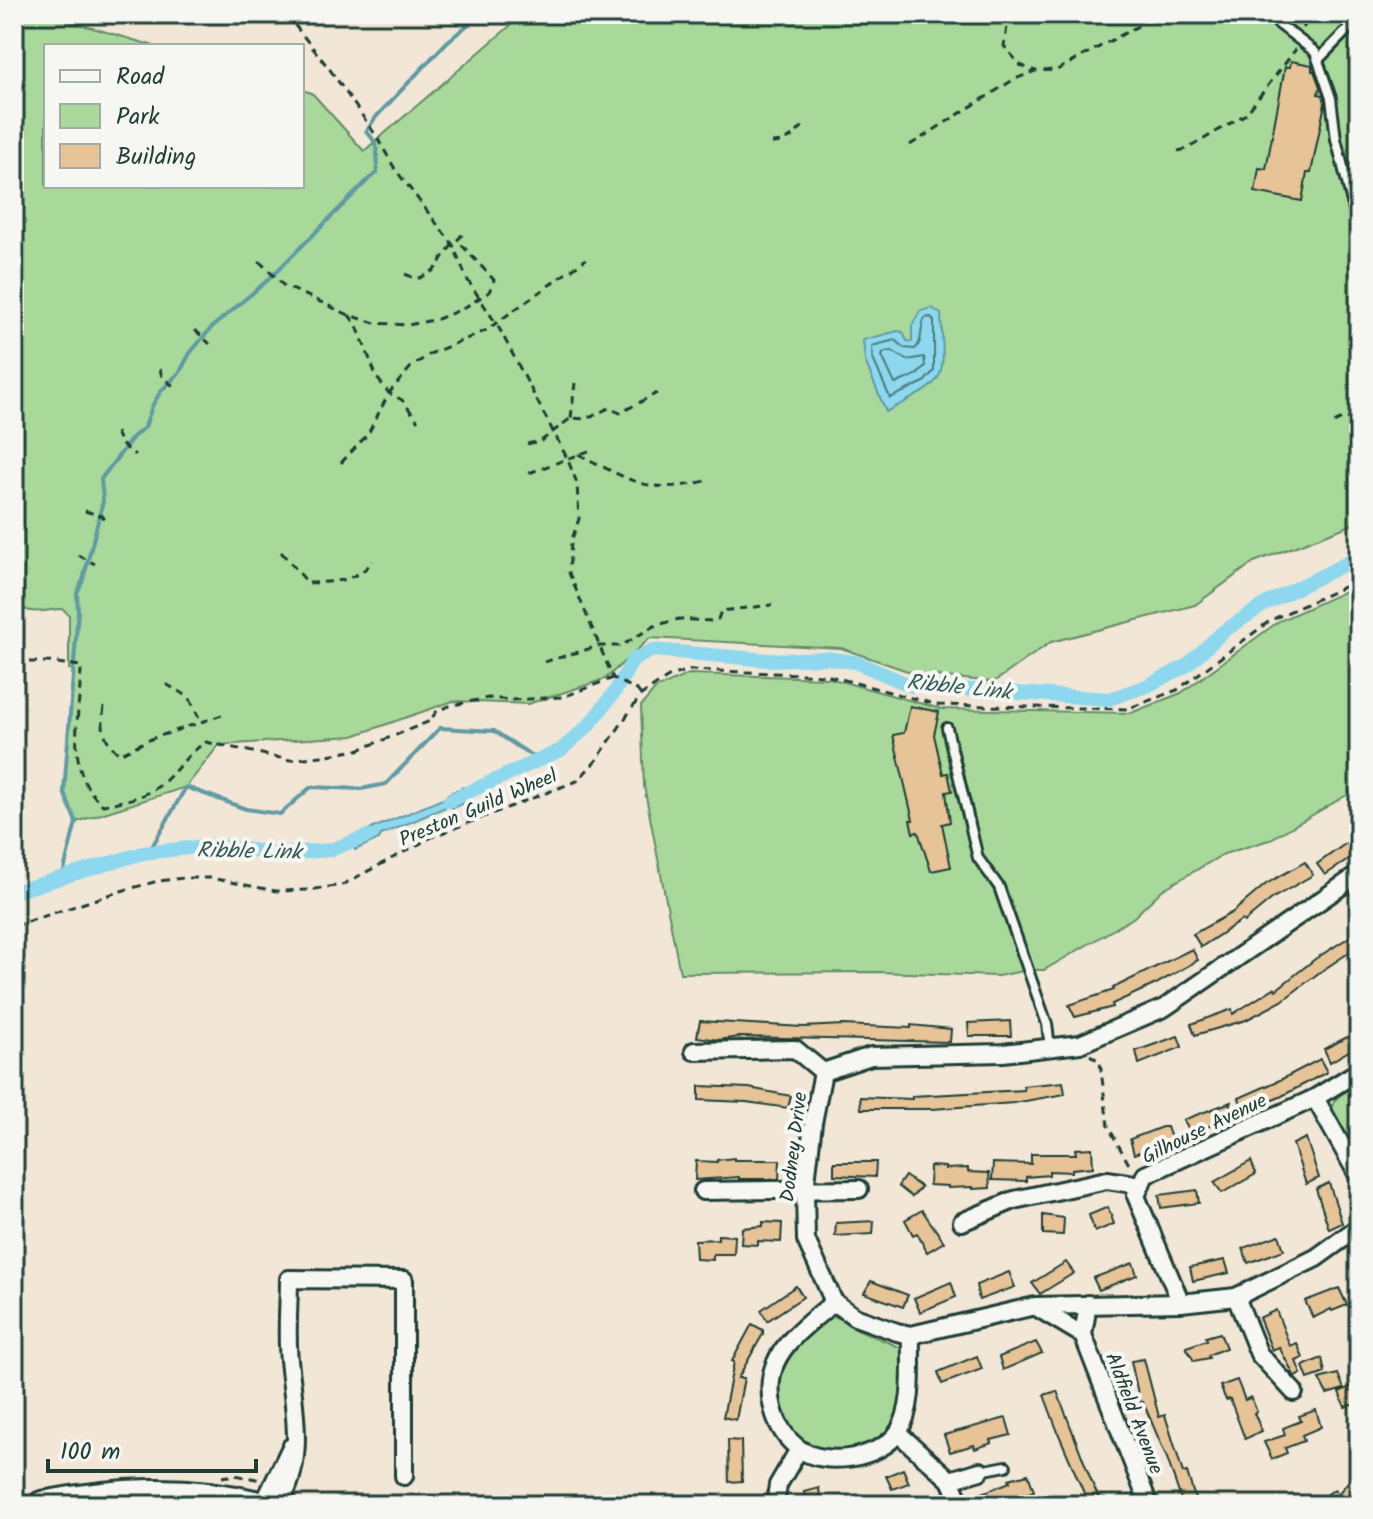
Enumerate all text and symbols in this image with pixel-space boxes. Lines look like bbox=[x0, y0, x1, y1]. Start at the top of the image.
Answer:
legend bbox=[44, 44, 304, 188]
text: Road bbox=[116, 58, 165, 97]
text: Park bbox=[116, 98, 160, 137]
text: Building bbox=[116, 138, 196, 177]
water label: Ribble Link bbox=[905, 666, 1016, 712]
street label: Preston Guild Wheel bbox=[395, 761, 563, 857]
water label: Ribble Link bbox=[196, 834, 305, 871]
street label: Gilhouse Avenue bbox=[1137, 1086, 1273, 1174]
street label: Dodney Drive bbox=[772, 1090, 818, 1204]
street label: Aldfield Avenue bbox=[1095, 1348, 1171, 1479]
scale bar bbox=[48, 1423, 256, 1473]
text: 100 m bbox=[60, 1433, 120, 1472]

